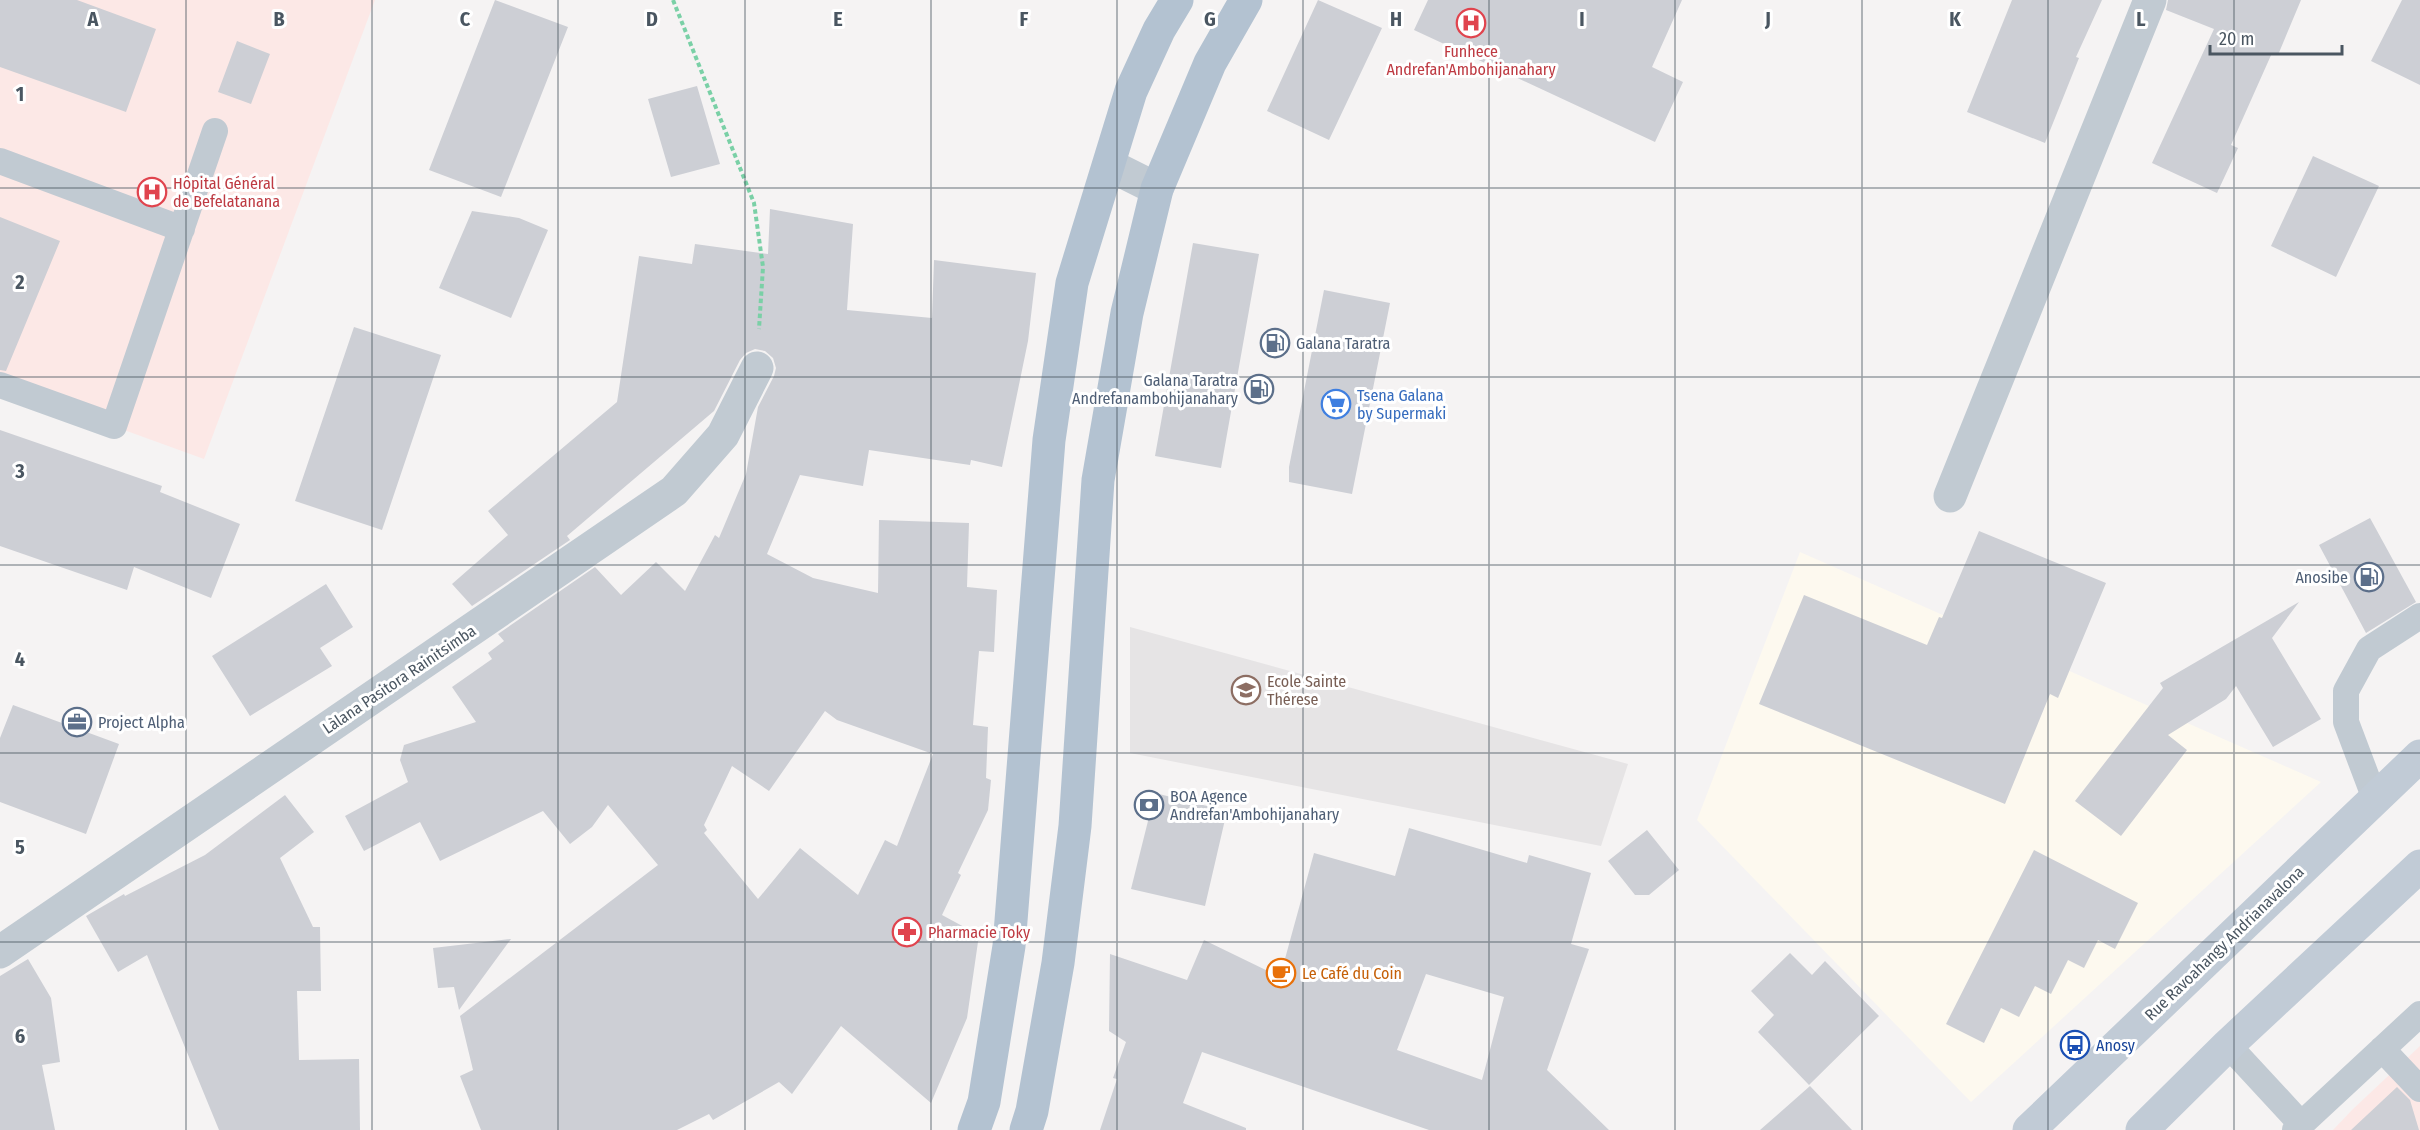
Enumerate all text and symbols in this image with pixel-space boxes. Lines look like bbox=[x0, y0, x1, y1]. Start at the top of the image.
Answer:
text: A bbox=[87, 7, 100, 31]
text: B bbox=[273, 7, 285, 31]
text: C bbox=[460, 7, 471, 31]
text: D bbox=[646, 7, 658, 31]
text: E bbox=[833, 7, 843, 31]
text: F bbox=[1020, 7, 1029, 31]
text: G bbox=[1204, 7, 1216, 31]
text: H bbox=[1390, 7, 1402, 31]
hospital icon: Funhece Andrefan'Ambohijanahary bbox=[1455, 7, 1487, 39]
text: I bbox=[1579, 7, 1585, 31]
text: J bbox=[1764, 7, 1771, 31]
text: K bbox=[1949, 7, 1961, 31]
text: L bbox=[2136, 7, 2146, 31]
scale bar bbox=[2210, 18, 2342, 56]
text: 20 m bbox=[2219, 28, 2254, 50]
place label: Funhece Andrefan'Ambohijanahary bbox=[1386, 42, 1556, 79]
text: 1 bbox=[16, 82, 24, 106]
place label: Hôpital Général de Befelatanana bbox=[173, 174, 280, 211]
hospital icon: Hôpital Général de Befelatanana bbox=[136, 176, 168, 208]
text: 2 bbox=[14, 270, 25, 294]
fuel station icon: Galana Taratra bbox=[1259, 327, 1291, 359]
place label: Galana Taratra bbox=[1296, 334, 1391, 353]
place label: Galana Taratra Andrefanambohijanahary bbox=[1072, 371, 1239, 408]
fuel station icon: Galana Taratra Andrefanambohijanahary bbox=[1243, 373, 1275, 405]
place label: Tsena Galana by Supermaki bbox=[1357, 386, 1446, 423]
supermarket icon: Tsena Galana by Supermaki bbox=[1320, 388, 1352, 420]
text: 3 bbox=[14, 459, 25, 483]
fuel station icon: Anosibe bbox=[2353, 561, 2385, 593]
place label: Anosibe bbox=[2295, 568, 2348, 587]
street label: Làlana Pasitora Rainitsimba bbox=[319, 621, 480, 738]
text: 4 bbox=[15, 647, 25, 671]
place label: Ecole Sainte Thérese bbox=[1267, 672, 1346, 709]
school or university icon: Ecole Sainte Thérese bbox=[1230, 674, 1262, 706]
office icon: Project Alpha bbox=[61, 706, 93, 738]
place label: Project Alpha bbox=[98, 713, 185, 732]
place label: BOA Agence Andrefan'Ambohijanahary bbox=[1170, 787, 1340, 824]
bank icon: BOA Agence Andrefan'Ambohijanahary bbox=[1133, 789, 1165, 821]
text: 5 bbox=[15, 835, 25, 859]
street label: Rue Ravoahangy Andrianavalona bbox=[2141, 862, 2308, 1024]
pharmacy icon: Pharmacie Toky bbox=[891, 916, 923, 948]
place label: Pharmacie Toky bbox=[928, 923, 1031, 942]
cafe icon: Le Café du Coin bbox=[1265, 957, 1297, 989]
place label: Le Café du Coin bbox=[1302, 964, 1402, 983]
text: 6 bbox=[15, 1024, 25, 1048]
bus stop icon: Anosy bbox=[2059, 1029, 2091, 1061]
place label: Anosy bbox=[2096, 1036, 2136, 1055]

